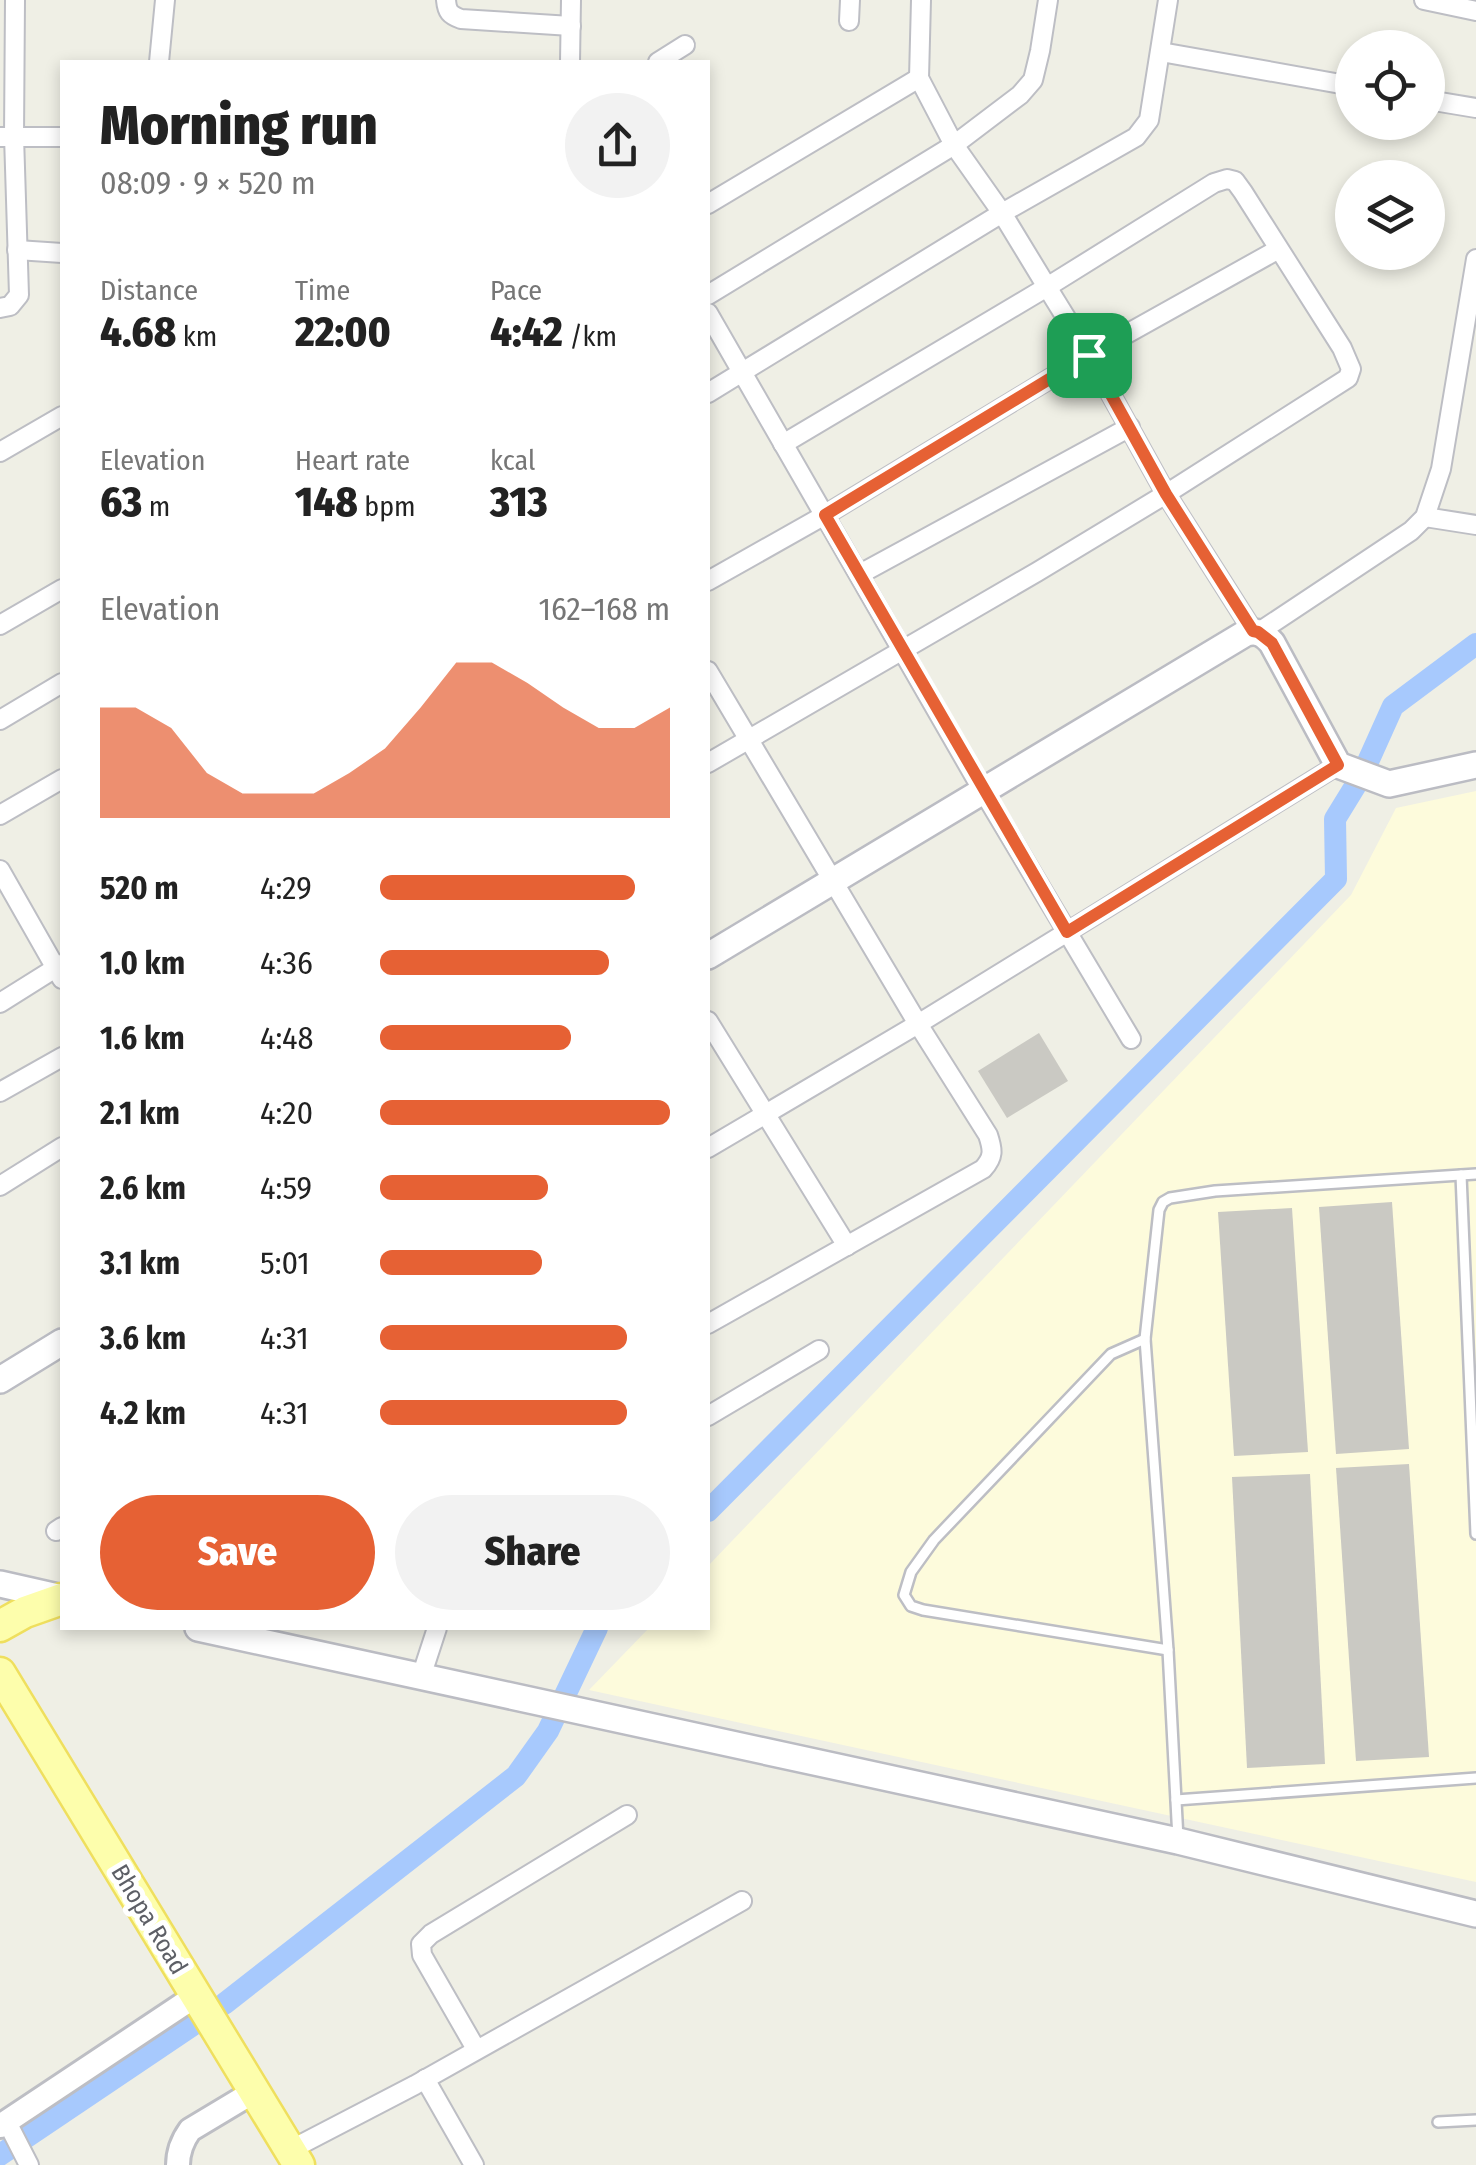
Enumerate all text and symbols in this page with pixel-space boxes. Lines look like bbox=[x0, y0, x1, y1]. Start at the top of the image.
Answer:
map controls bbox=[1335, 30, 1445, 270]
button: locate bbox=[1335, 30, 1445, 140]
text: Morning run bbox=[100, 93, 378, 159]
button: share bbox=[565, 93, 670, 198]
button: layers bbox=[1335, 160, 1445, 270]
text: 08:09 · 9 × 520 m bbox=[100, 164, 316, 202]
text: Distance bbox=[100, 274, 198, 307]
text: Time bbox=[295, 274, 350, 307]
text: Pace bbox=[490, 274, 542, 307]
text: 4.68 bbox=[100, 307, 176, 357]
text: 22:00 bbox=[295, 307, 391, 357]
text: 4:42 bbox=[490, 307, 563, 357]
pin bbox=[1047, 313, 1132, 398]
text: km bbox=[176, 320, 217, 353]
text: /km bbox=[563, 320, 617, 353]
icon: arrive bbox=[1062, 328, 1117, 383]
text: Elevation bbox=[100, 444, 205, 477]
text: Heart rate bbox=[295, 444, 410, 477]
text: kcal bbox=[490, 444, 535, 477]
text: 63 bbox=[100, 477, 142, 527]
text: 148 bbox=[295, 477, 358, 527]
text: 313 bbox=[490, 477, 548, 527]
text: m bbox=[142, 490, 170, 523]
text: bpm bbox=[358, 490, 416, 523]
text: Elevation bbox=[100, 590, 220, 628]
text: 162–168 m bbox=[538, 590, 670, 628]
text: 520 m bbox=[100, 869, 179, 907]
text: 4:29 bbox=[260, 869, 312, 907]
text: 1.0 km bbox=[100, 944, 185, 982]
text: 4:36 bbox=[260, 944, 313, 982]
text: 1.6 km bbox=[100, 1019, 185, 1057]
text: 4:48 bbox=[260, 1019, 314, 1057]
text: 2.1 km bbox=[100, 1094, 180, 1132]
text: 4:20 bbox=[260, 1094, 313, 1132]
text: 2.6 km bbox=[100, 1169, 186, 1207]
text: 4:59 bbox=[260, 1169, 312, 1207]
text: 3.1 km bbox=[100, 1244, 180, 1282]
text: 5:01 bbox=[260, 1244, 310, 1282]
text: 3.6 km bbox=[100, 1319, 186, 1357]
text: 4:31 bbox=[260, 1319, 309, 1357]
text: 4.2 km bbox=[100, 1394, 186, 1432]
text: 4:31 bbox=[260, 1394, 309, 1432]
button: Save bbox=[100, 1495, 375, 1610]
button: Share bbox=[395, 1495, 670, 1610]
street label: Bhopa Road bbox=[105, 1859, 194, 1980]

